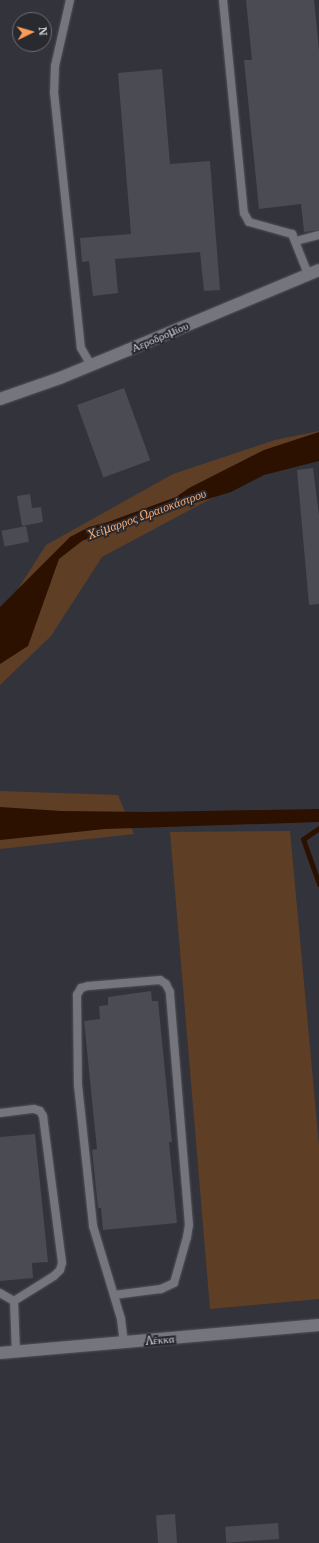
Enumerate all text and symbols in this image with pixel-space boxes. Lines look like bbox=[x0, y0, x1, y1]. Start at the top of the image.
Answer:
north arrow bbox=[12, 12, 52, 52]
text: N bbox=[36, 26, 50, 36]
street label: Αεροδρομίου bbox=[130, 319, 190, 355]
water label: Χείμαρρος Ωραιοκάστρου bbox=[86, 486, 208, 542]
street label: Λέκκα bbox=[145, 1332, 175, 1348]

